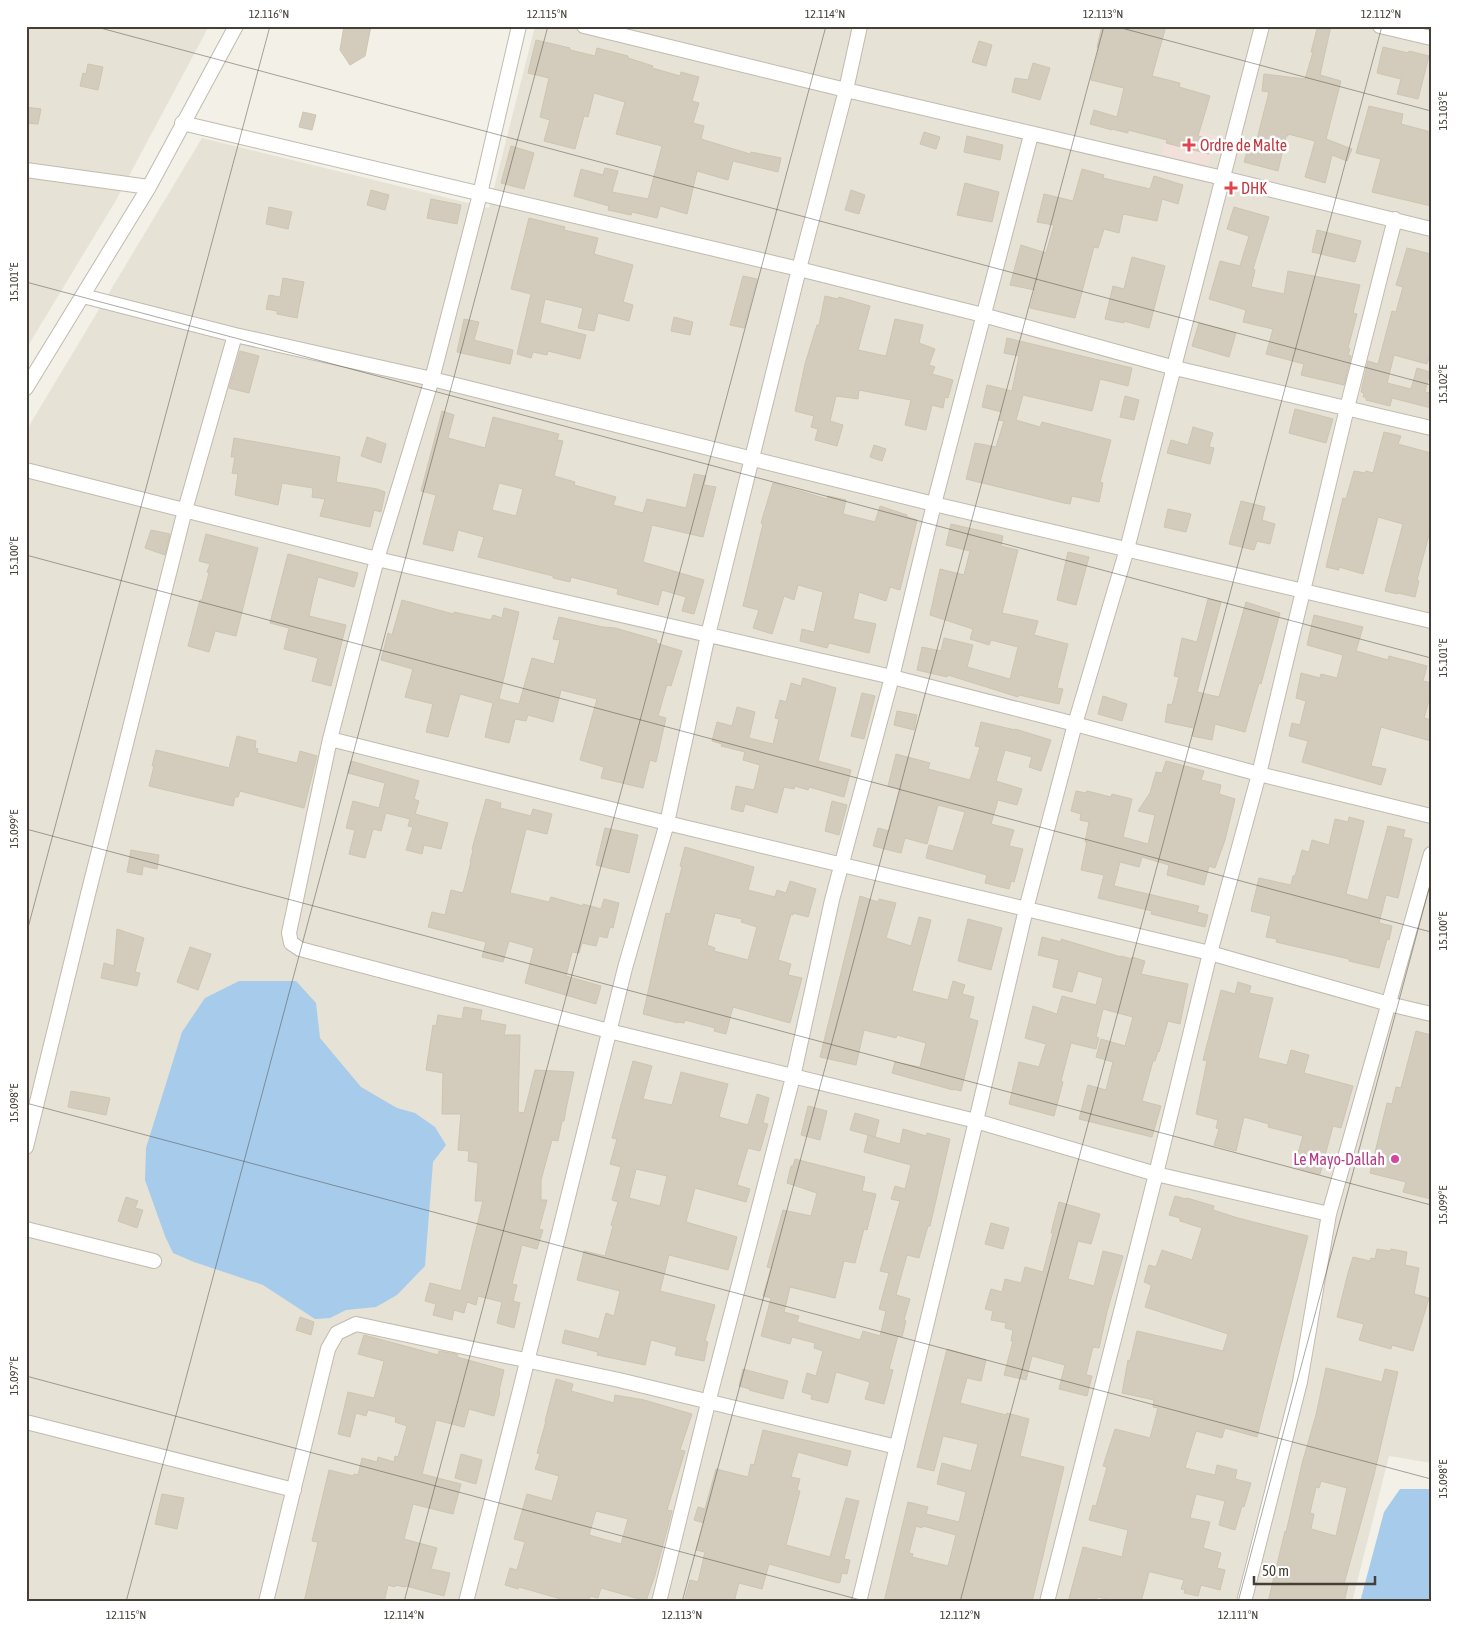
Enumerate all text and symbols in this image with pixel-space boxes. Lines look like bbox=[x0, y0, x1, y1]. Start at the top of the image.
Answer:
text: 12.116°N bbox=[249, 7, 289, 21]
text: 12.115°N bbox=[527, 7, 567, 21]
text: 12.114°N bbox=[805, 7, 845, 21]
text: 12.113°N bbox=[1083, 7, 1123, 21]
text: 12.112°N bbox=[1361, 7, 1401, 21]
text: 15.103°E bbox=[1436, 92, 1450, 130]
place label: Ordre de Malte bbox=[1200, 136, 1287, 154]
marker: Ordre de Malte bbox=[1182, 138, 1196, 152]
place label: DHK bbox=[1241, 179, 1267, 197]
marker: DHK bbox=[1225, 182, 1237, 194]
text: 15.101°E bbox=[7, 263, 21, 301]
text: 15.102°E bbox=[1436, 365, 1450, 403]
text: 15.100°E bbox=[7, 537, 21, 575]
text: 15.101°E bbox=[1436, 639, 1450, 677]
text: 15.099°E bbox=[7, 810, 21, 848]
text: 15.100°E bbox=[1436, 912, 1450, 950]
text: 15.098°E bbox=[7, 1084, 21, 1122]
place label: Le Mayo-Dallah bbox=[1293, 1150, 1385, 1169]
marker: Le Mayo-Dallah bbox=[1389, 1153, 1401, 1165]
text: 15.099°E bbox=[1436, 1186, 1450, 1224]
text: 15.097°E bbox=[7, 1357, 21, 1395]
text: 15.098°E bbox=[1436, 1460, 1450, 1498]
scale bar bbox=[1254, 1553, 1376, 1585]
text: 50 m bbox=[1262, 1562, 1289, 1579]
text: 12.115°N bbox=[106, 1608, 146, 1622]
text: 12.114°N bbox=[384, 1608, 424, 1622]
text: 12.113°N bbox=[662, 1608, 702, 1622]
text: 12.112°N bbox=[940, 1608, 980, 1622]
text: 12.111°N bbox=[1218, 1608, 1258, 1622]

